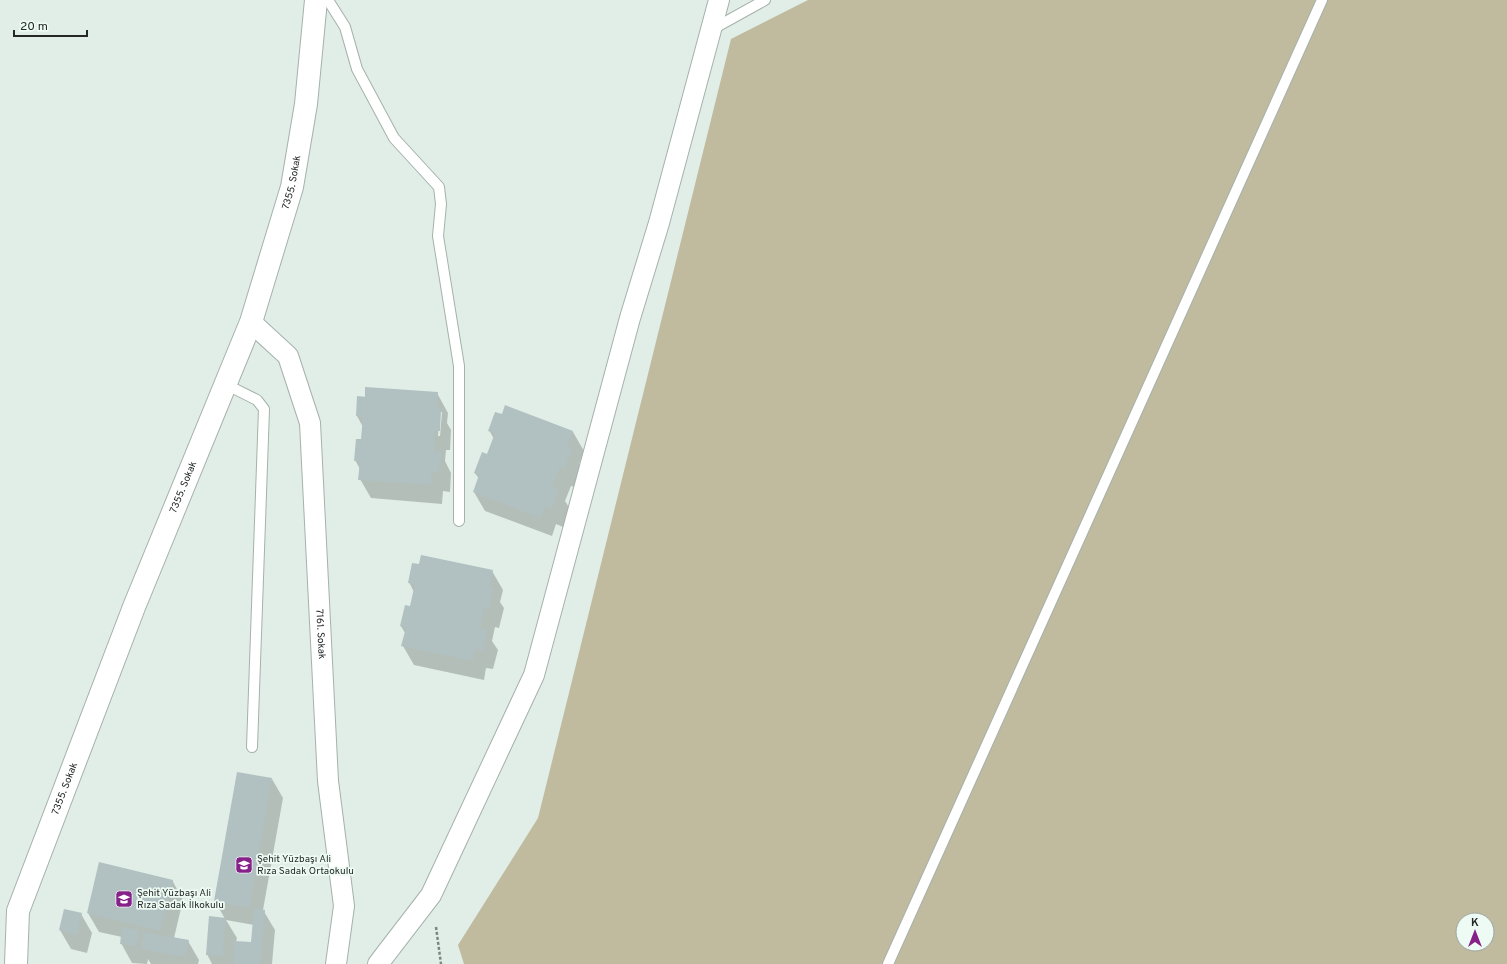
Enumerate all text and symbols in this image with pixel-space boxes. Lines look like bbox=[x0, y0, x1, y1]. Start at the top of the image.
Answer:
scale bar bbox=[14, 12, 87, 38]
text: 20 m bbox=[20, 19, 48, 35]
street label: 7355. Sokak bbox=[279, 154, 304, 211]
street label: 7355. Sokak bbox=[167, 459, 200, 515]
street label: 7161. Sokak bbox=[313, 608, 328, 659]
street label: 7355. Sokak bbox=[49, 761, 81, 817]
place label: Şehit Yüzbaşı Ali Rıza Sadak Ortaokulu bbox=[257, 853, 354, 878]
school or university icon: Şehit Yüzbaşı Ali Rıza Sadak Ortaokulu bbox=[234, 855, 254, 875]
place label: Şehit Yüzbaşı Ali Rıza Sadak İlkokulu bbox=[137, 887, 224, 912]
school or university icon: Şehit Yüzbaşı Ali Rıza Sadak İlkokulu bbox=[114, 889, 134, 909]
north arrow bbox=[1455, 912, 1495, 952]
text: K bbox=[1471, 916, 1479, 930]

